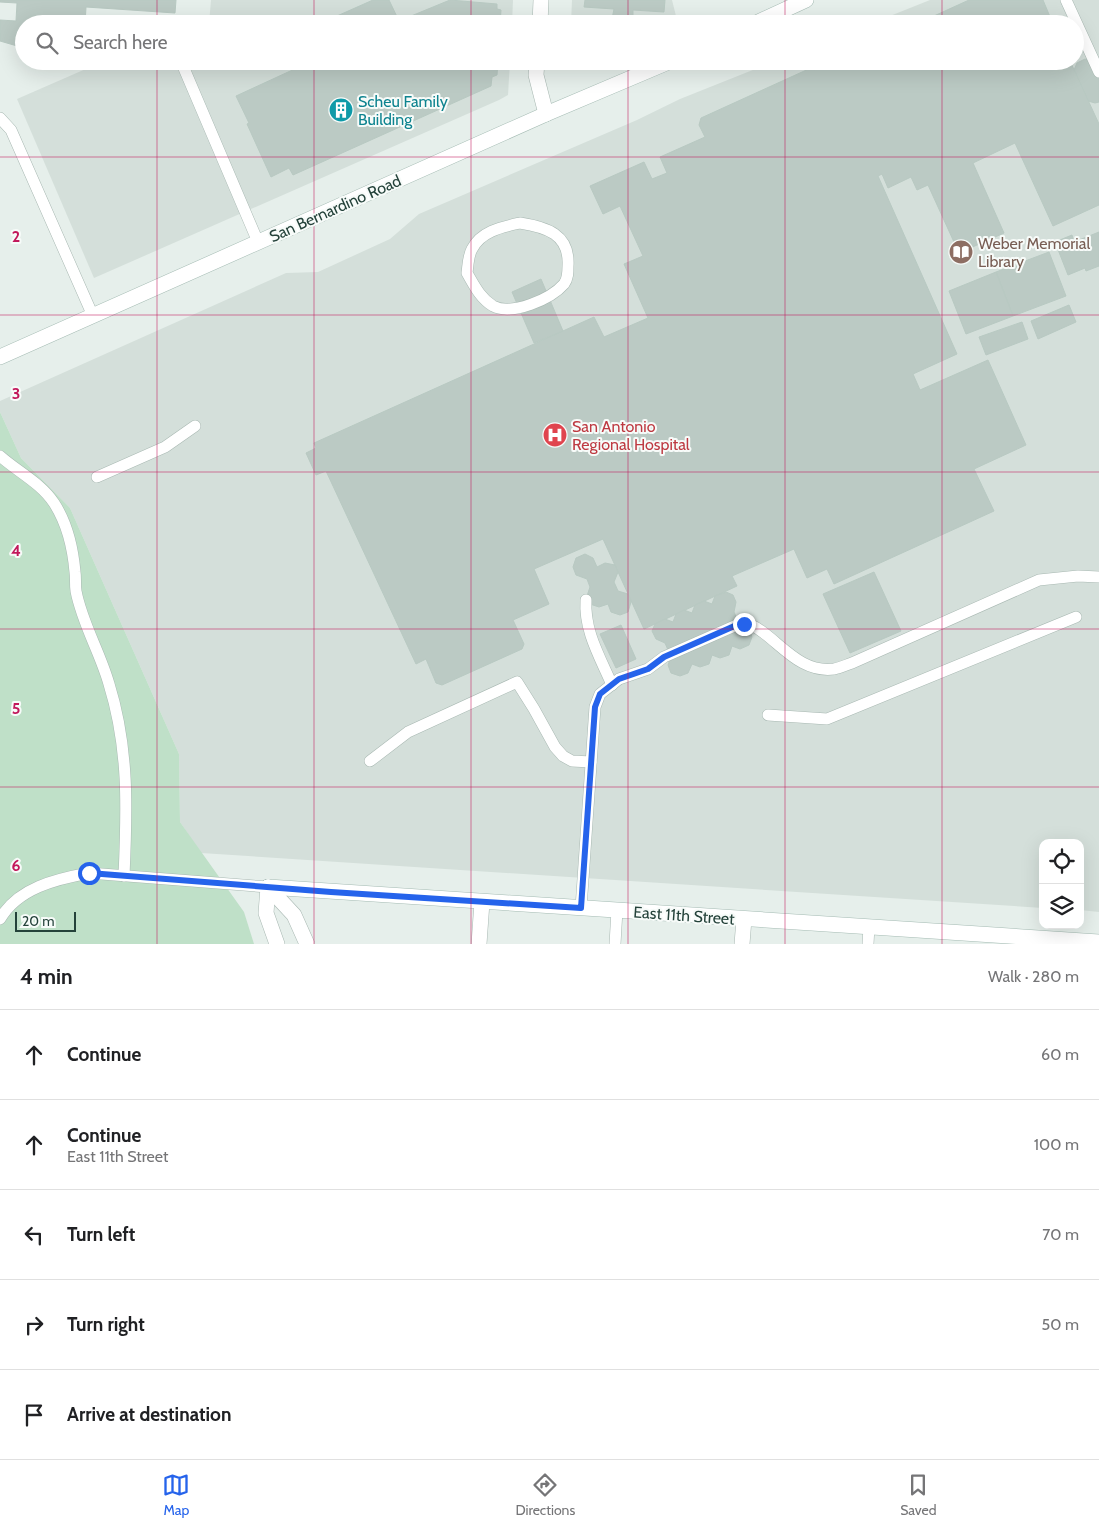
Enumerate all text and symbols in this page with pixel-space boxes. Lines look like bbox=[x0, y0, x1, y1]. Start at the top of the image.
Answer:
search box bbox=[15, 15, 1084, 70]
icon: search bbox=[33, 29, 61, 57]
text: Search here bbox=[73, 31, 167, 54]
place label: Scheu Family Building bbox=[358, 92, 448, 129]
building icon: Scheu Family Building bbox=[328, 97, 354, 123]
street label: San Bernardino Road bbox=[266, 171, 404, 246]
text: 2 bbox=[12, 227, 20, 246]
place label: Weber Memorial Library bbox=[978, 234, 1090, 271]
library icon: Weber Memorial Library bbox=[948, 239, 974, 265]
text: 3 bbox=[12, 384, 20, 403]
place label: San Antonio Regional Hospital bbox=[572, 417, 690, 454]
hospital icon: San Antonio Regional Hospital bbox=[542, 422, 568, 448]
text: 4 bbox=[11, 541, 21, 560]
route end bbox=[733, 613, 756, 636]
text: 5 bbox=[12, 699, 20, 718]
map controls bbox=[1039, 839, 1084, 929]
button: locate bbox=[1039, 839, 1084, 884]
text: 6 bbox=[12, 856, 21, 875]
route start bbox=[78, 862, 101, 885]
button: layers bbox=[1039, 884, 1084, 929]
street label: East 11th Street bbox=[633, 902, 736, 929]
scale bar bbox=[15, 909, 76, 932]
text: 20 m bbox=[22, 912, 55, 930]
text: 4 min bbox=[20, 964, 73, 989]
text: Walk · 280 m bbox=[988, 967, 1079, 986]
icon: ahead bbox=[20, 1041, 48, 1069]
text: Continue bbox=[67, 1043, 141, 1066]
text: 60 m bbox=[1041, 1045, 1079, 1064]
text: Continue bbox=[67, 1124, 141, 1147]
icon: ahead bbox=[20, 1131, 48, 1159]
text: 100 m bbox=[1034, 1135, 1079, 1154]
text: East 11th Street bbox=[67, 1147, 168, 1166]
icon: left bbox=[20, 1221, 48, 1249]
text: Turn left bbox=[67, 1223, 135, 1246]
text: 70 m bbox=[1042, 1225, 1079, 1244]
icon: right bbox=[20, 1311, 48, 1339]
text: Turn right bbox=[67, 1313, 145, 1336]
text: 50 m bbox=[1042, 1315, 1079, 1334]
icon: arrive bbox=[20, 1401, 48, 1429]
text: Arrive at destination bbox=[67, 1403, 231, 1426]
tab: Map bbox=[162, 1471, 190, 1519]
tab: Directions bbox=[515, 1471, 575, 1519]
tab: Saved bbox=[900, 1471, 937, 1519]

